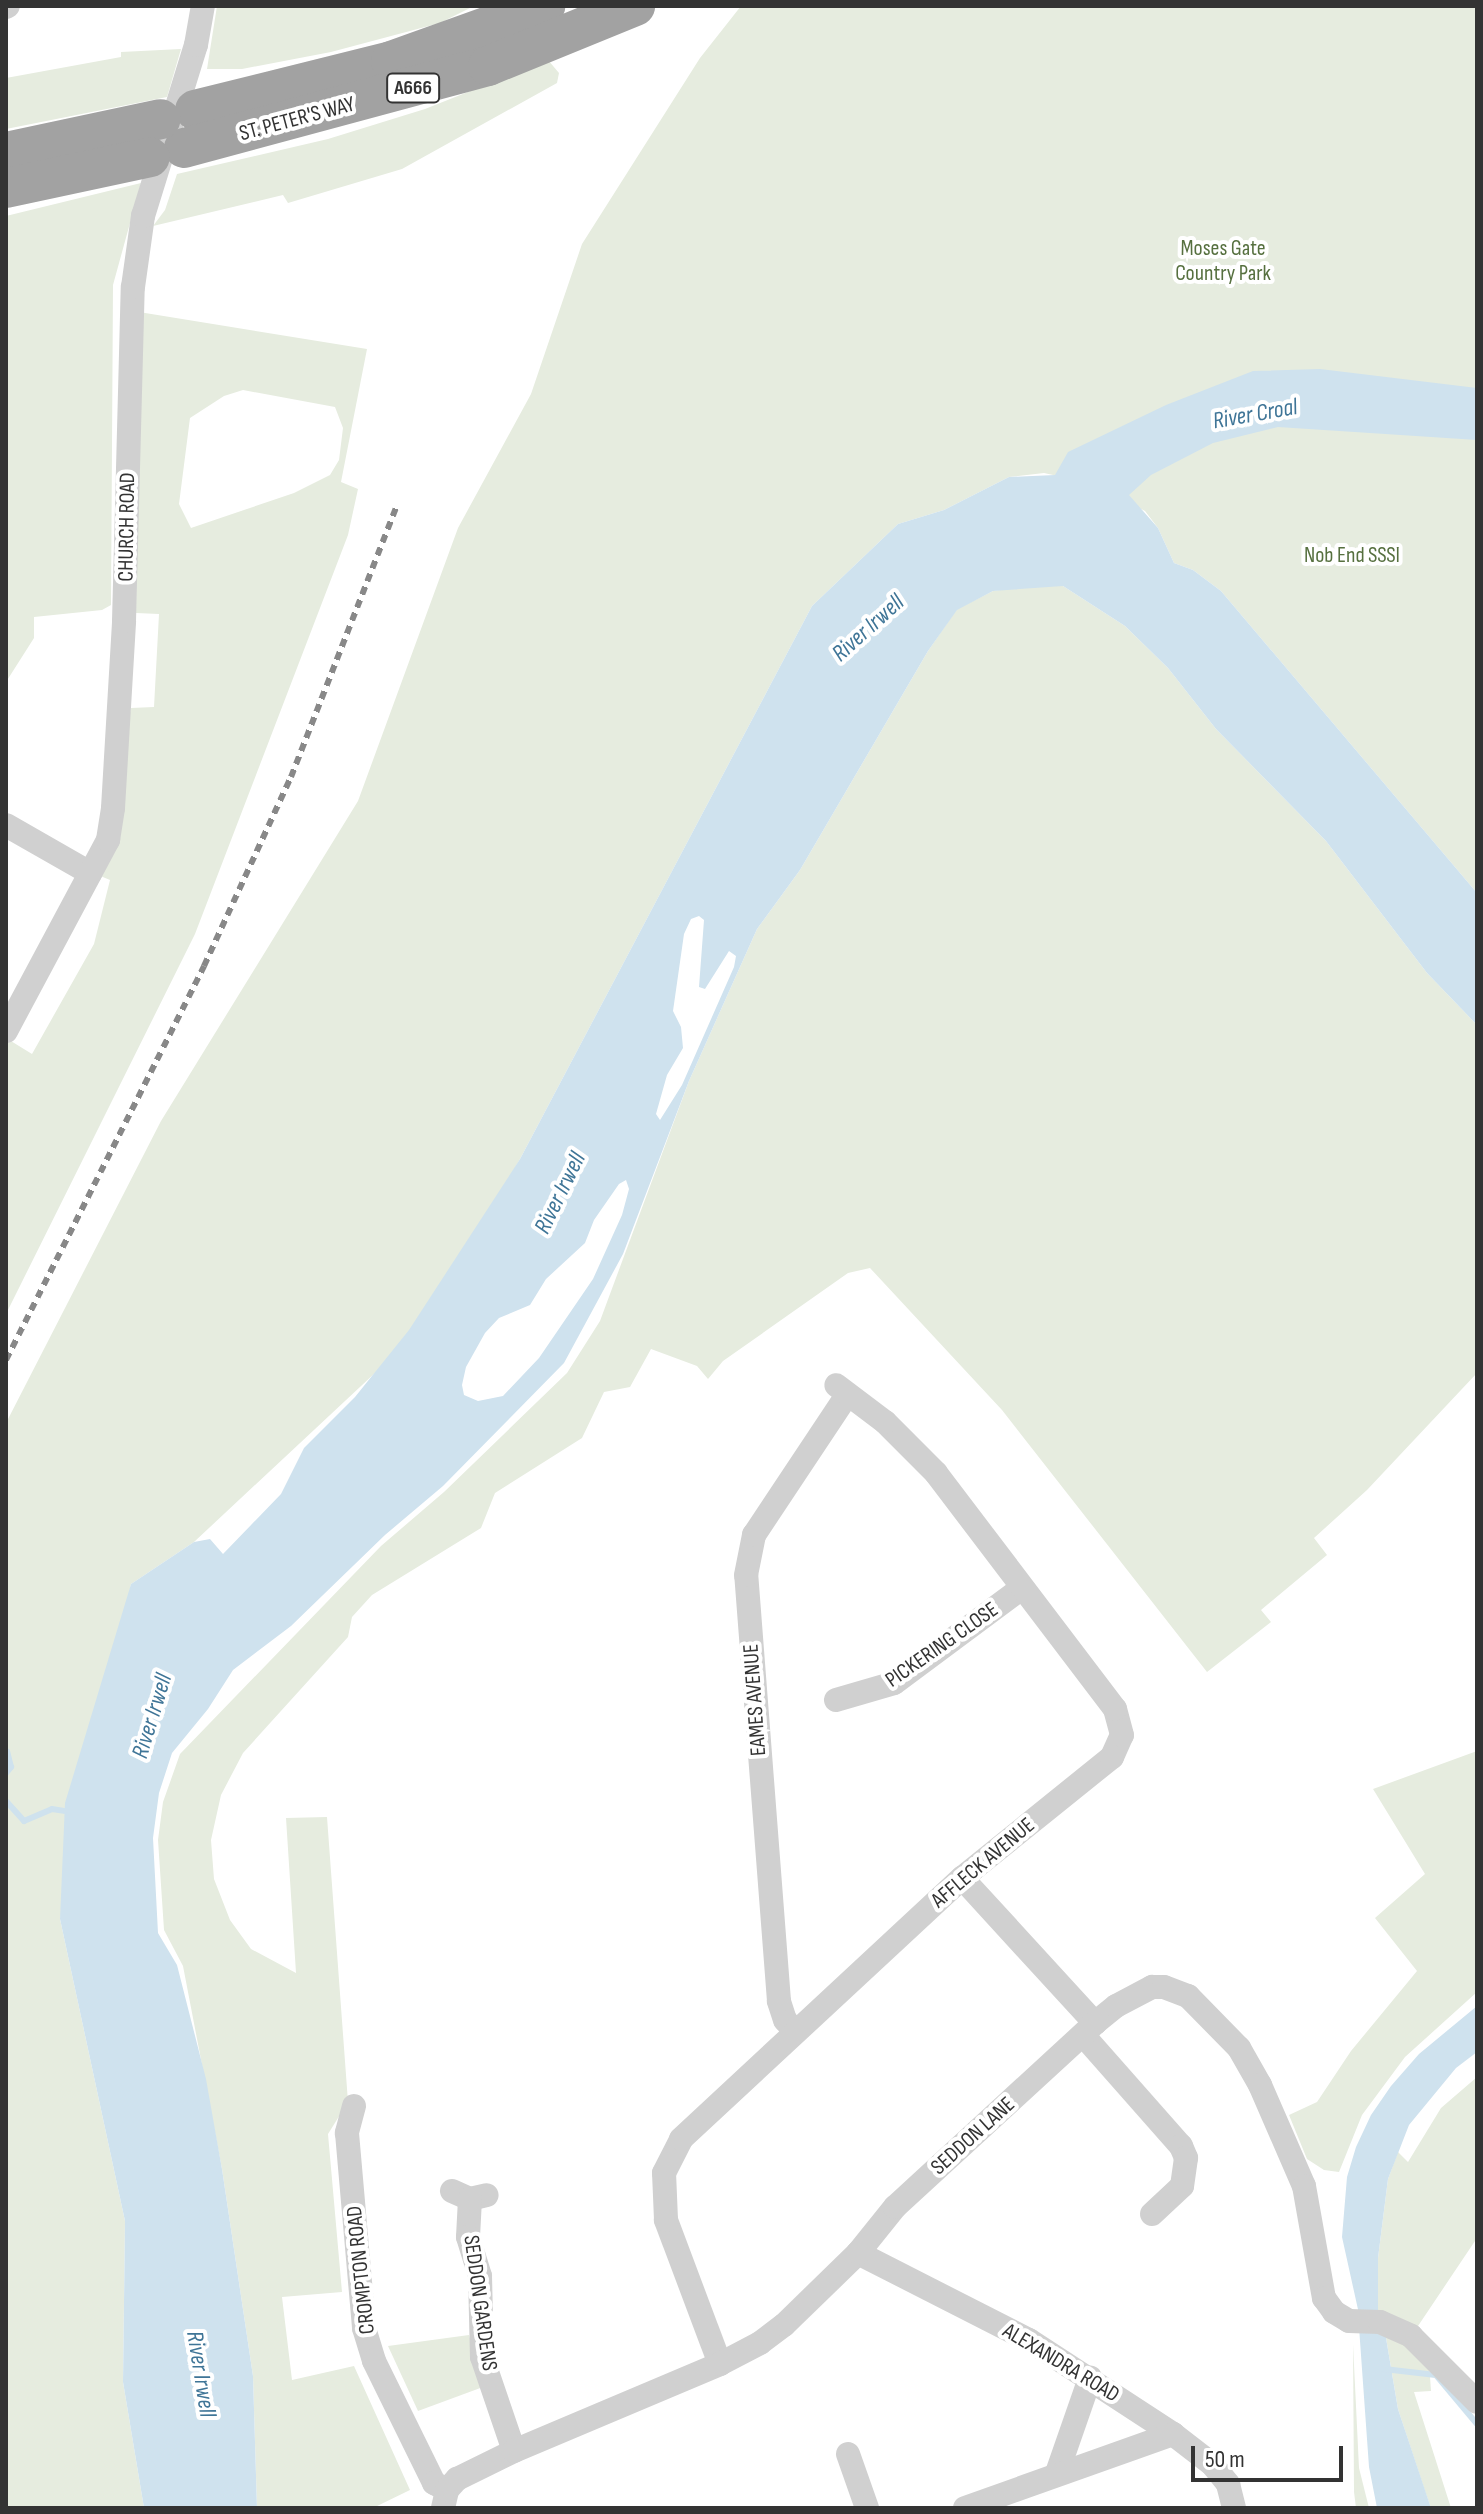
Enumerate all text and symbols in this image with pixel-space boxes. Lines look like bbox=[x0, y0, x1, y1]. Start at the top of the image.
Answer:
road number: A666 bbox=[385, 72, 441, 104]
street label: ST. PETER'S WAY bbox=[236, 91, 358, 147]
park label: Moses Gate Country Park bbox=[1175, 235, 1271, 286]
water label: River Croal bbox=[1210, 392, 1300, 436]
street label: CHURCH ROAD bbox=[113, 472, 141, 582]
park label: Nob End SSSI bbox=[1304, 543, 1400, 569]
water label: River Irwell bbox=[826, 588, 910, 668]
water label: River Irwell bbox=[528, 1148, 592, 1238]
street label: PICKERING CLOSE bbox=[881, 1597, 1003, 1693]
street label: EAMES AVENUE bbox=[738, 1643, 772, 1757]
water label: River Irwell bbox=[126, 1670, 178, 1762]
street label: AFFLECK AVENUE bbox=[926, 1812, 1040, 1914]
street label: SEDDON LANE bbox=[926, 2091, 1020, 2181]
street label: CROMPTON ROAD bbox=[341, 2204, 381, 2336]
street label: SEDDON GARDENS bbox=[457, 2233, 503, 2373]
street label: ALEXANDRA ROAD bbox=[998, 2318, 1124, 2408]
water label: River Irwell bbox=[180, 2329, 222, 2419]
scale bar bbox=[1195, 2430, 1347, 2480]
text: 50 m bbox=[1205, 2445, 1245, 2474]

